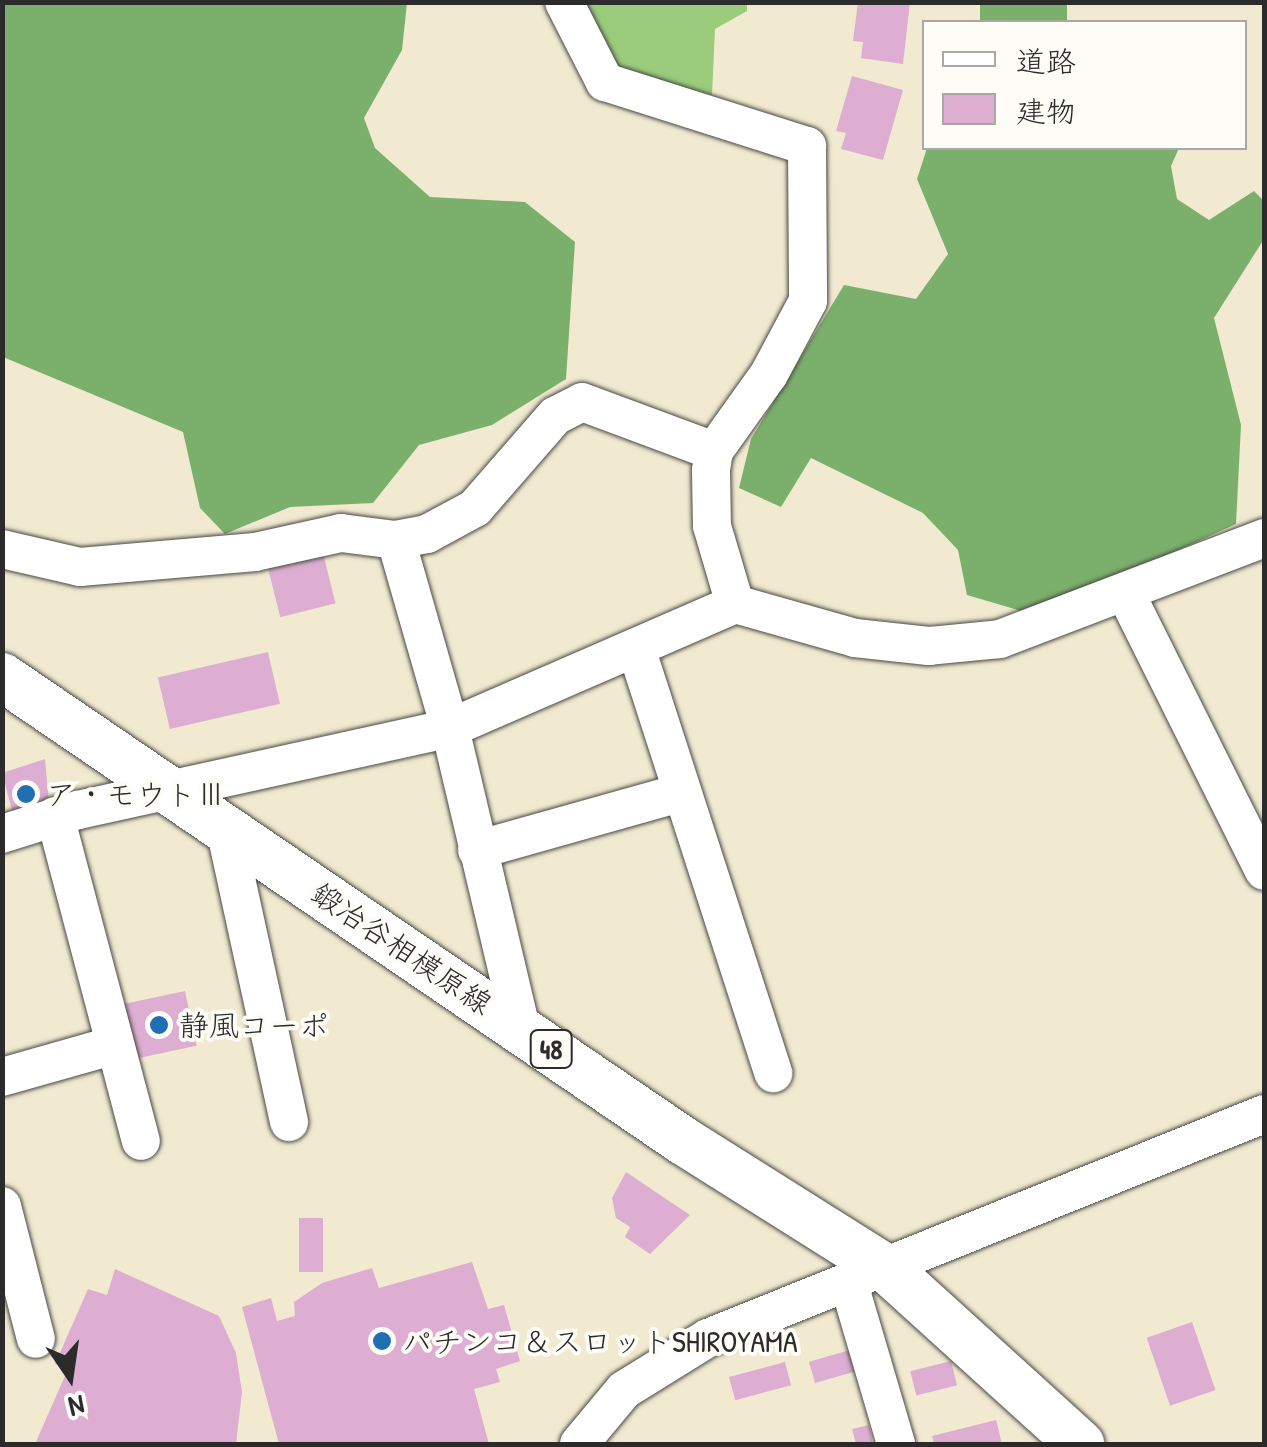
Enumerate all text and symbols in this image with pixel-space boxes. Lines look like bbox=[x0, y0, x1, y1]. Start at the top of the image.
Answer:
legend bbox=[922, 20, 1247, 150]
text: 道路 bbox=[1016, 41, 1076, 81]
text: 建物 bbox=[1016, 91, 1076, 131]
place label: ア・モウトⅢ bbox=[46, 776, 226, 812]
marker: ア・モウトⅢ bbox=[15, 783, 37, 805]
street label: 鍛冶谷相模原線 bbox=[305, 874, 499, 1022]
place label: 静風コーポ bbox=[179, 1007, 329, 1043]
marker: 静風コーポ bbox=[148, 1014, 170, 1036]
road number: 48 bbox=[528, 1026, 574, 1072]
place label: パチンコ＆スロットSHIROYAMA bbox=[402, 1323, 798, 1359]
north arrow bbox=[20, 1327, 120, 1427]
marker: パチンコ＆スロットSHIROYAMA bbox=[371, 1330, 393, 1352]
text: N bbox=[65, 1386, 88, 1426]

